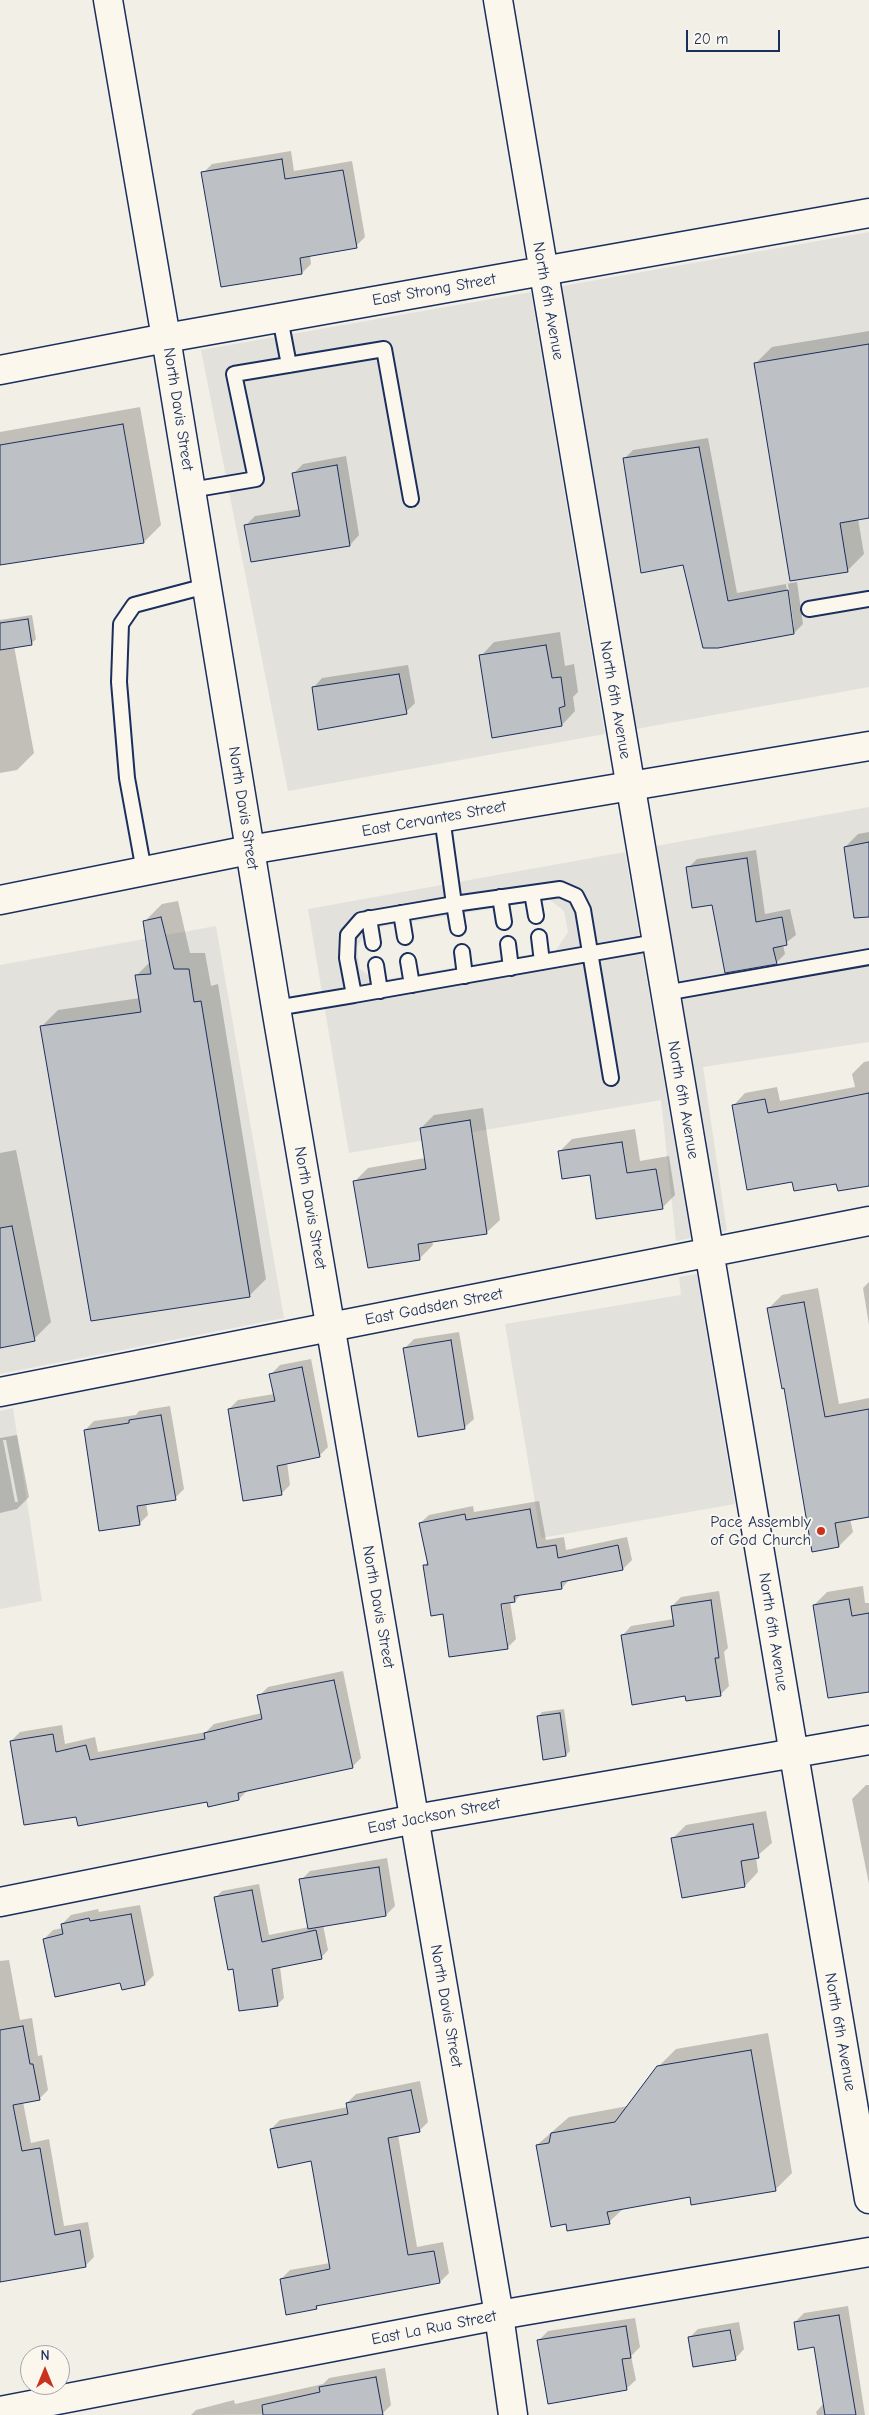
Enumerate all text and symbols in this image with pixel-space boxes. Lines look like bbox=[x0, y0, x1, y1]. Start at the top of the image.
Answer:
scale bar bbox=[689, 20, 783, 52]
text: 20 m bbox=[694, 30, 728, 48]
street label: North 6th Avenue bbox=[528, 240, 568, 362]
street label: East Strong Street bbox=[371, 270, 497, 310]
street label: North Davis Street bbox=[159, 346, 197, 472]
street label: North 6th Avenue bbox=[595, 639, 635, 761]
street label: North Davis Street bbox=[224, 745, 262, 871]
street label: East Cervantes Street bbox=[360, 797, 508, 841]
street label: North 6th Avenue bbox=[663, 1039, 703, 1161]
street label: North Davis Street bbox=[290, 1145, 330, 1271]
street label: East Gadsden Street bbox=[363, 1284, 505, 1330]
place label: Pace Assembly of God Church bbox=[710, 1512, 811, 1550]
marker: Pace Assembly of God Church bbox=[815, 1525, 827, 1537]
street label: North Davis Street bbox=[358, 1544, 398, 1670]
street label: North 6th Avenue bbox=[754, 1571, 792, 1693]
street label: East Jackson Street bbox=[366, 1794, 502, 1838]
street label: North Davis Street bbox=[426, 1943, 466, 2069]
street label: North 6th Avenue bbox=[820, 1971, 860, 2093]
street label: East La Rua Street bbox=[370, 2306, 498, 2350]
north arrow bbox=[20, 2345, 70, 2395]
text: N bbox=[40, 2347, 50, 2364]

